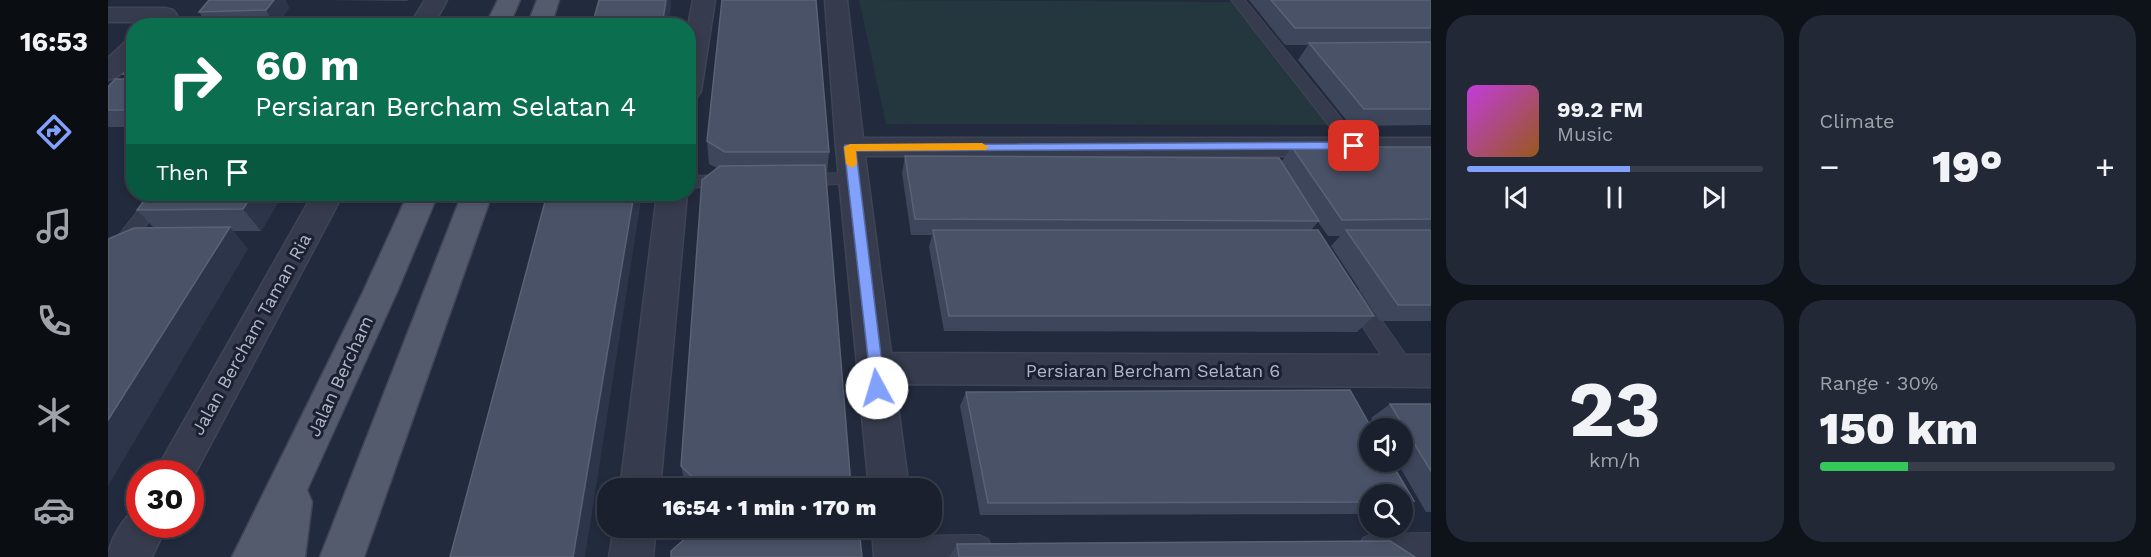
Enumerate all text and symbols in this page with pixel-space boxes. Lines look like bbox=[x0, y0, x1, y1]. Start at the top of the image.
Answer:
text: 16:53 bbox=[20, 26, 88, 58]
text: 60 m bbox=[255, 41, 359, 90]
icon: right bbox=[156, 42, 234, 120]
text: Persiaran Bercham Selatan 4 bbox=[255, 91, 637, 123]
text: 99.2 FM bbox=[1557, 97, 1643, 122]
text: Climate bbox=[1820, 109, 1895, 133]
icon: directions bbox=[33, 111, 75, 153]
pin bbox=[1328, 120, 1379, 171]
text: Music bbox=[1557, 122, 1613, 146]
icon: arrive bbox=[1337, 129, 1370, 162]
text: 19° bbox=[1932, 140, 2003, 193]
text: − bbox=[1820, 147, 1839, 186]
text: + bbox=[2095, 147, 2115, 186]
icon: arrive bbox=[221, 156, 254, 189]
text: Then bbox=[156, 160, 209, 185]
icon: previous bbox=[1500, 181, 1533, 214]
icon: pause bbox=[1598, 181, 1631, 214]
icon: next bbox=[1697, 181, 1730, 214]
icon: music bbox=[33, 205, 75, 247]
street label: Jalan Bercham Taman Ria bbox=[187, 230, 315, 438]
icon: phone bbox=[33, 300, 75, 342]
street label: Jalan Bercham bbox=[303, 312, 377, 440]
position arrow bbox=[845, 356, 909, 420]
street label: Persiaran Bercham Selatan 6 bbox=[1026, 360, 1280, 381]
text: 23 bbox=[1568, 363, 1661, 455]
text: Range · 30% bbox=[1820, 371, 1938, 395]
icon: climate bbox=[33, 394, 75, 436]
text: 150 km bbox=[1820, 402, 1978, 455]
map controls bbox=[1359, 418, 1413, 538]
button: sound bbox=[1359, 418, 1413, 472]
text: km/h bbox=[1589, 448, 1641, 472]
speed limit sign: 30 bbox=[126, 460, 204, 538]
button: search bbox=[1359, 484, 1413, 538]
icon: car bbox=[33, 489, 75, 531]
text: 16:54 · 1 min · 170 m bbox=[663, 495, 876, 520]

